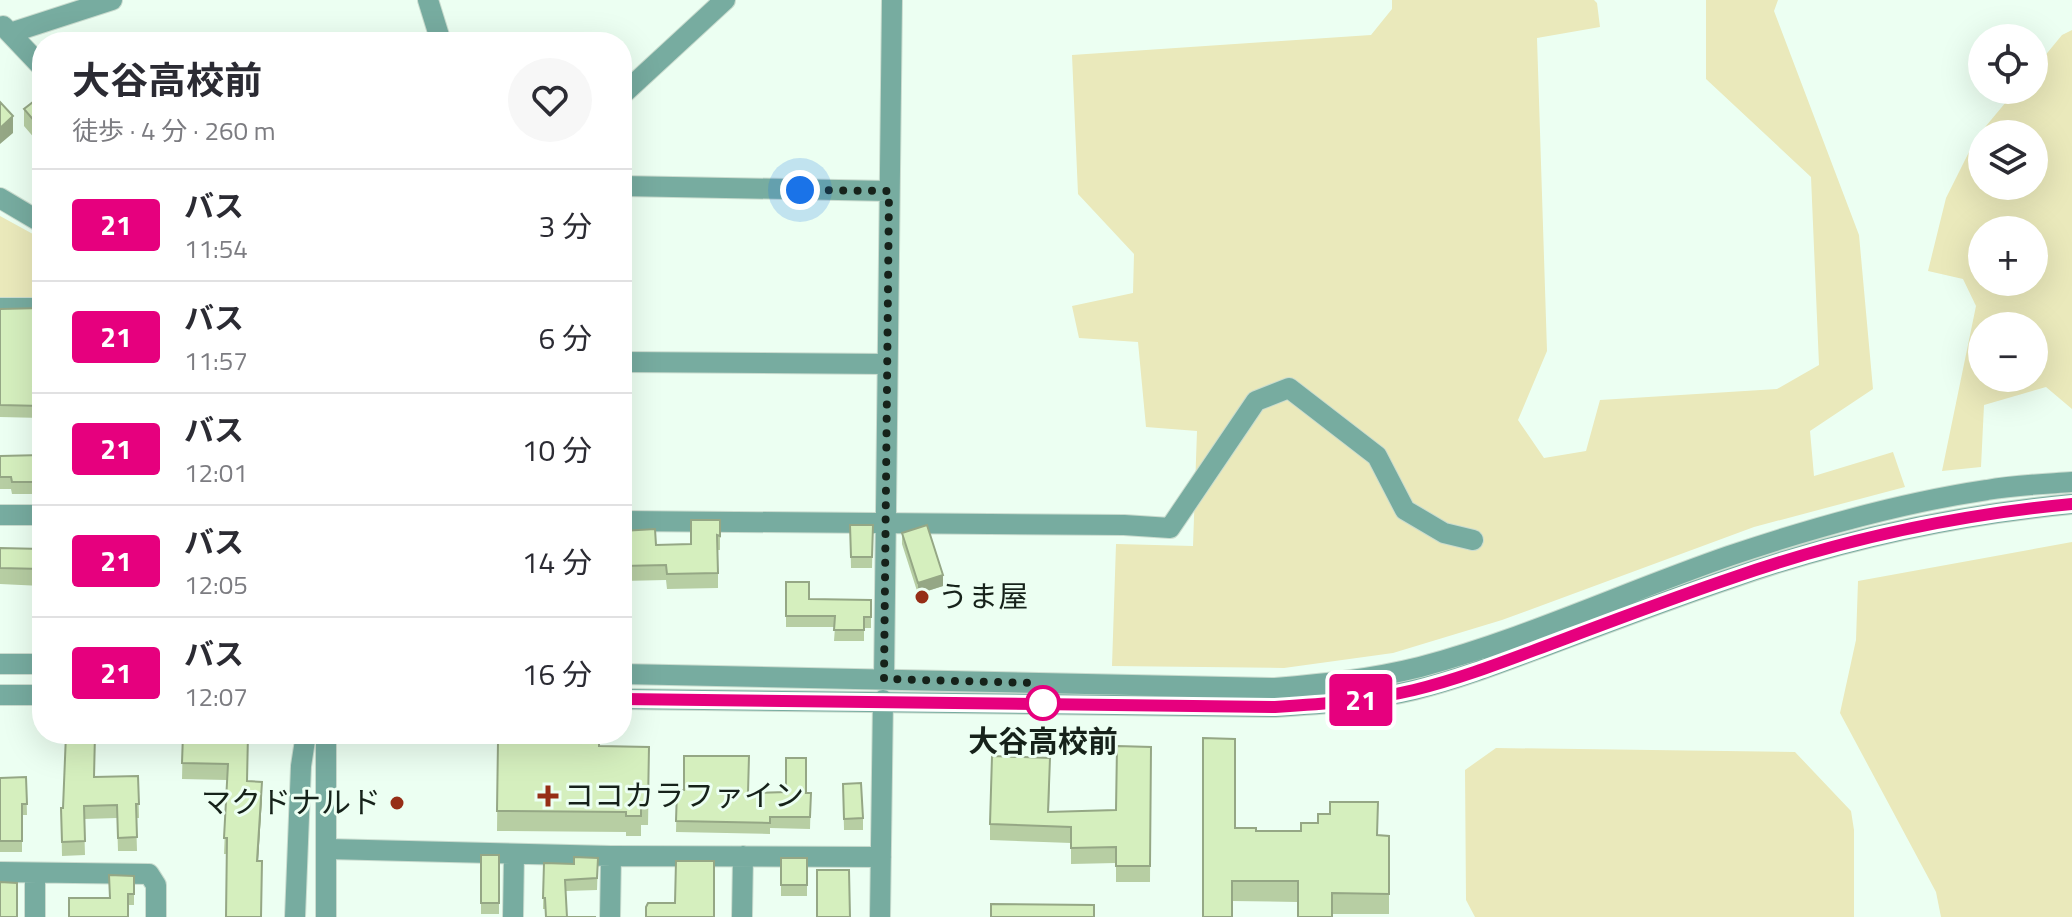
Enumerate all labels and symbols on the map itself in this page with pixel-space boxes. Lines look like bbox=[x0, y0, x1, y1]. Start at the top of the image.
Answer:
your location bbox=[780, 170, 820, 210]
place label: うま屋 bbox=[938, 573, 1028, 619]
marker: うま屋 bbox=[913, 588, 931, 606]
line badge: 21 bbox=[1325, 674, 1397, 726]
marker: 大谷高校前 bbox=[1026, 686, 1060, 720]
place label: 大谷高校前 bbox=[968, 718, 1118, 764]
place label: ココカラファイン bbox=[564, 772, 804, 818]
place label: マクドナルド bbox=[201, 779, 381, 825]
marker: ココカラファイン bbox=[539, 787, 557, 805]
marker: マクドナルド bbox=[388, 794, 406, 812]

